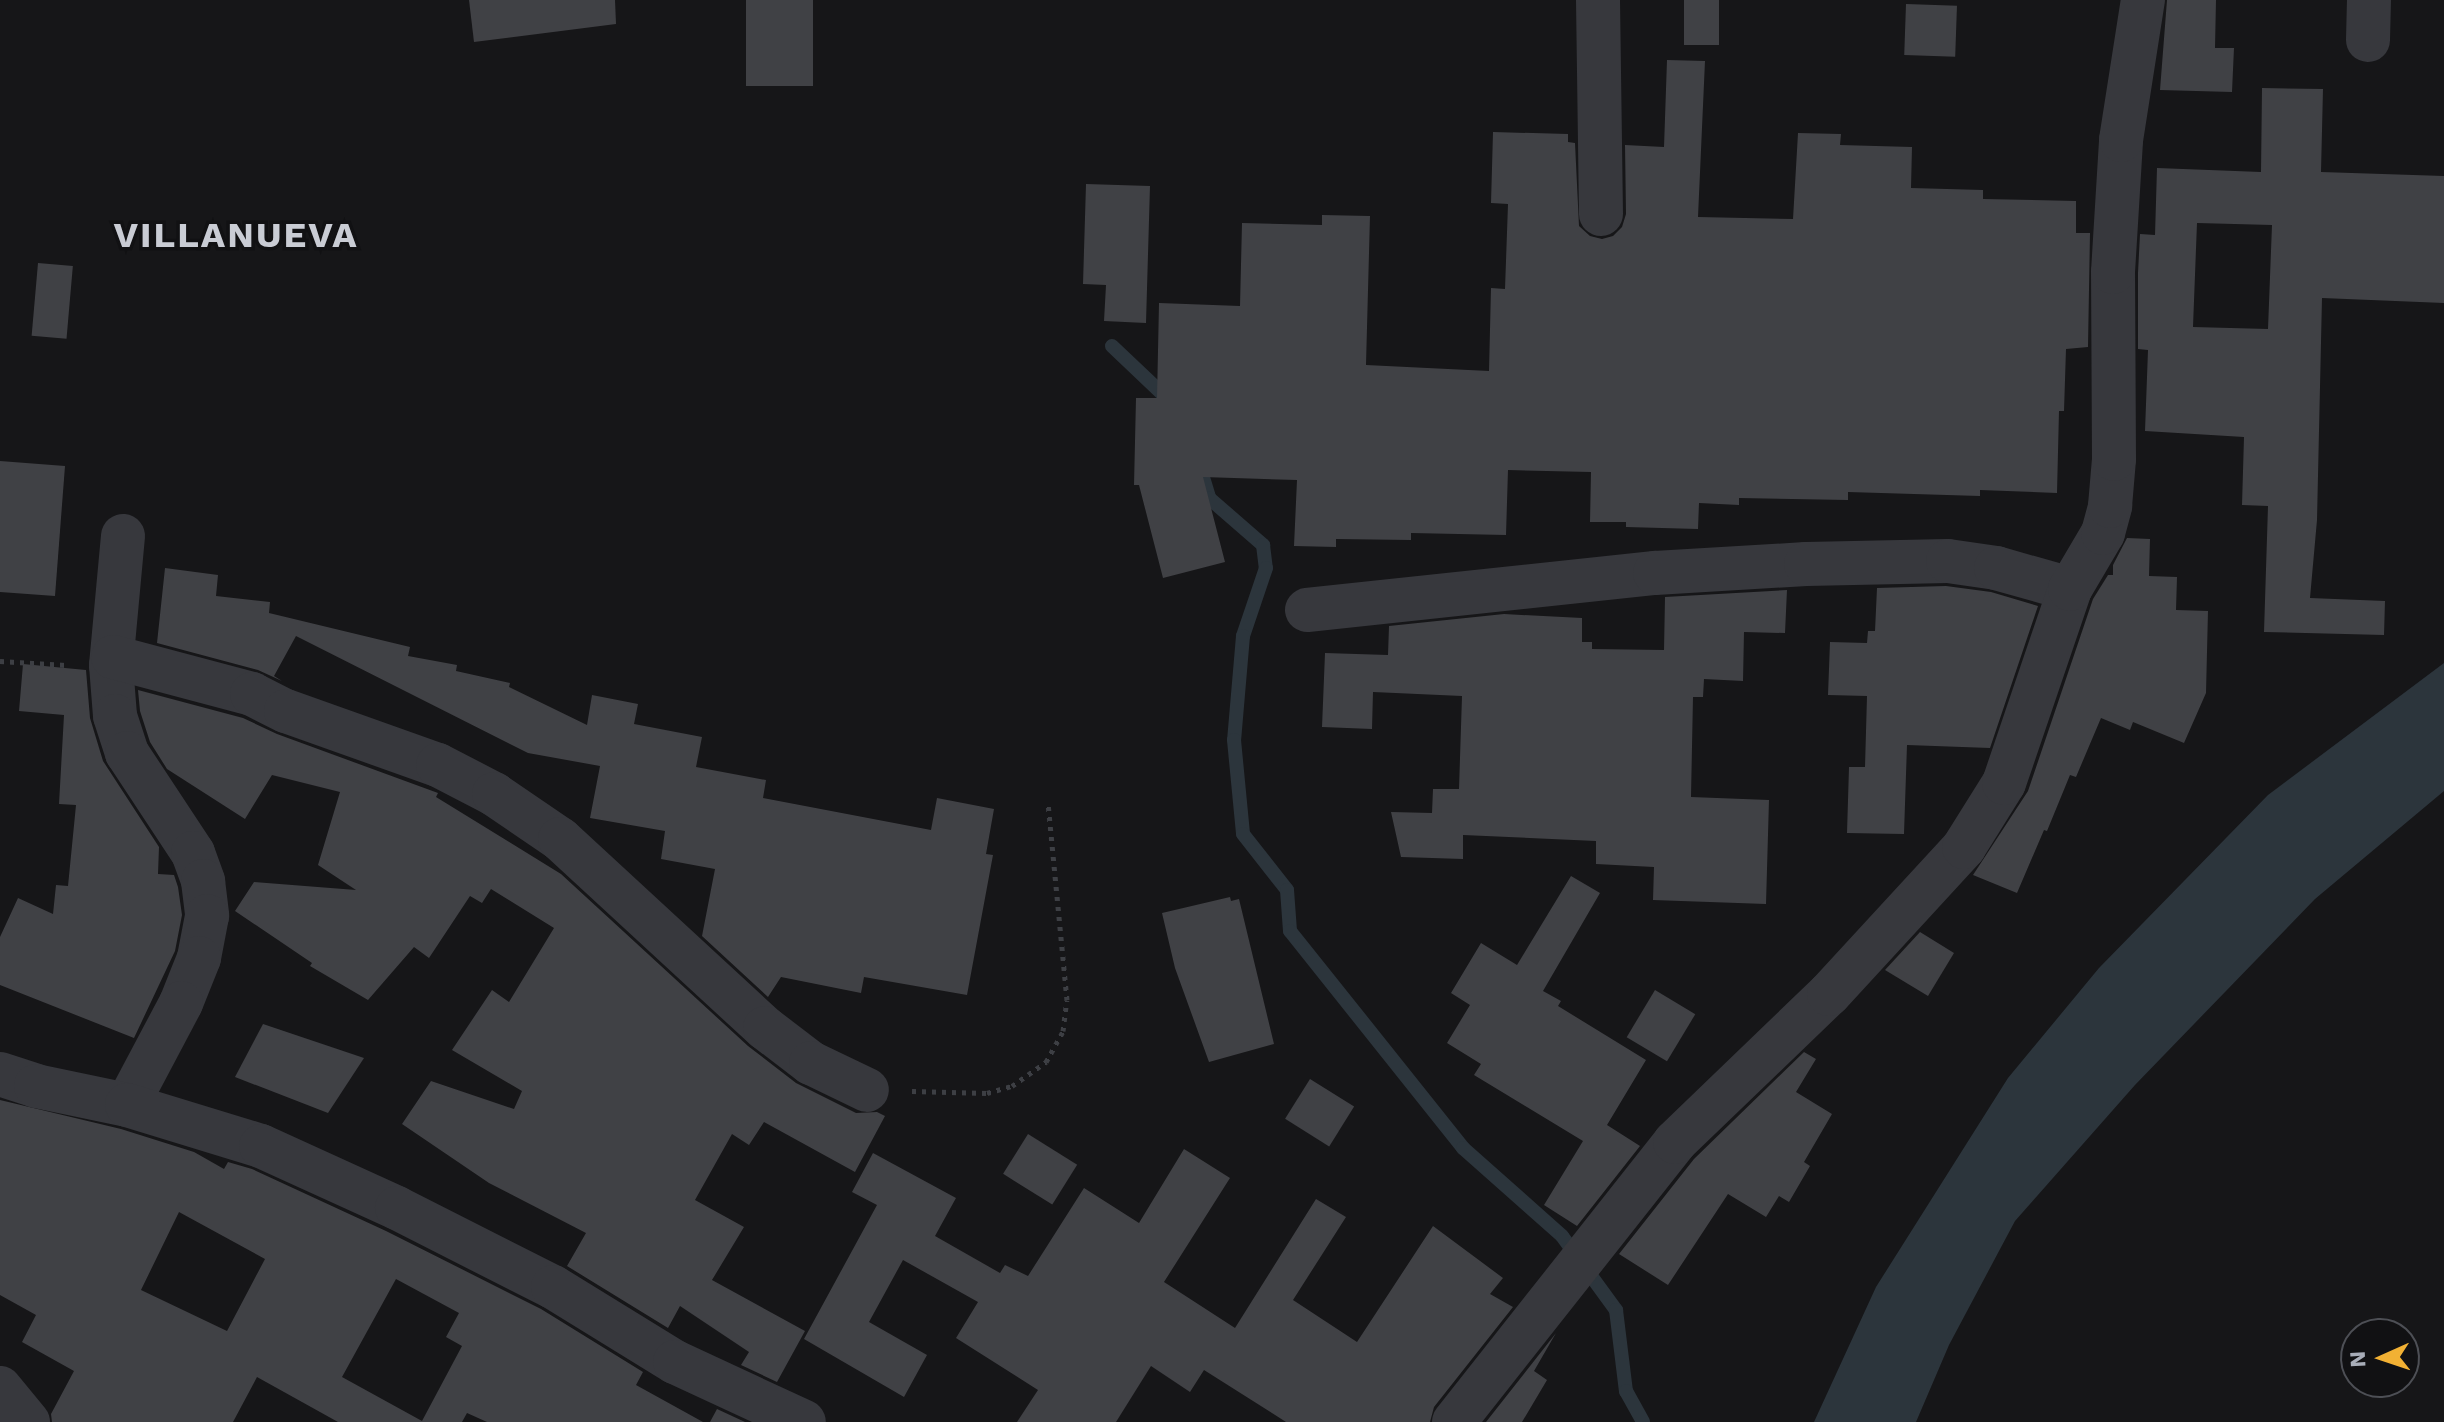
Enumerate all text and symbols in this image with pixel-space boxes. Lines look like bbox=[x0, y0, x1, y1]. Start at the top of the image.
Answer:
district label: VILLANUEVA bbox=[113, 214, 359, 258]
north arrow bbox=[2340, 1318, 2420, 1398]
text: N bbox=[2345, 1350, 2370, 1368]

